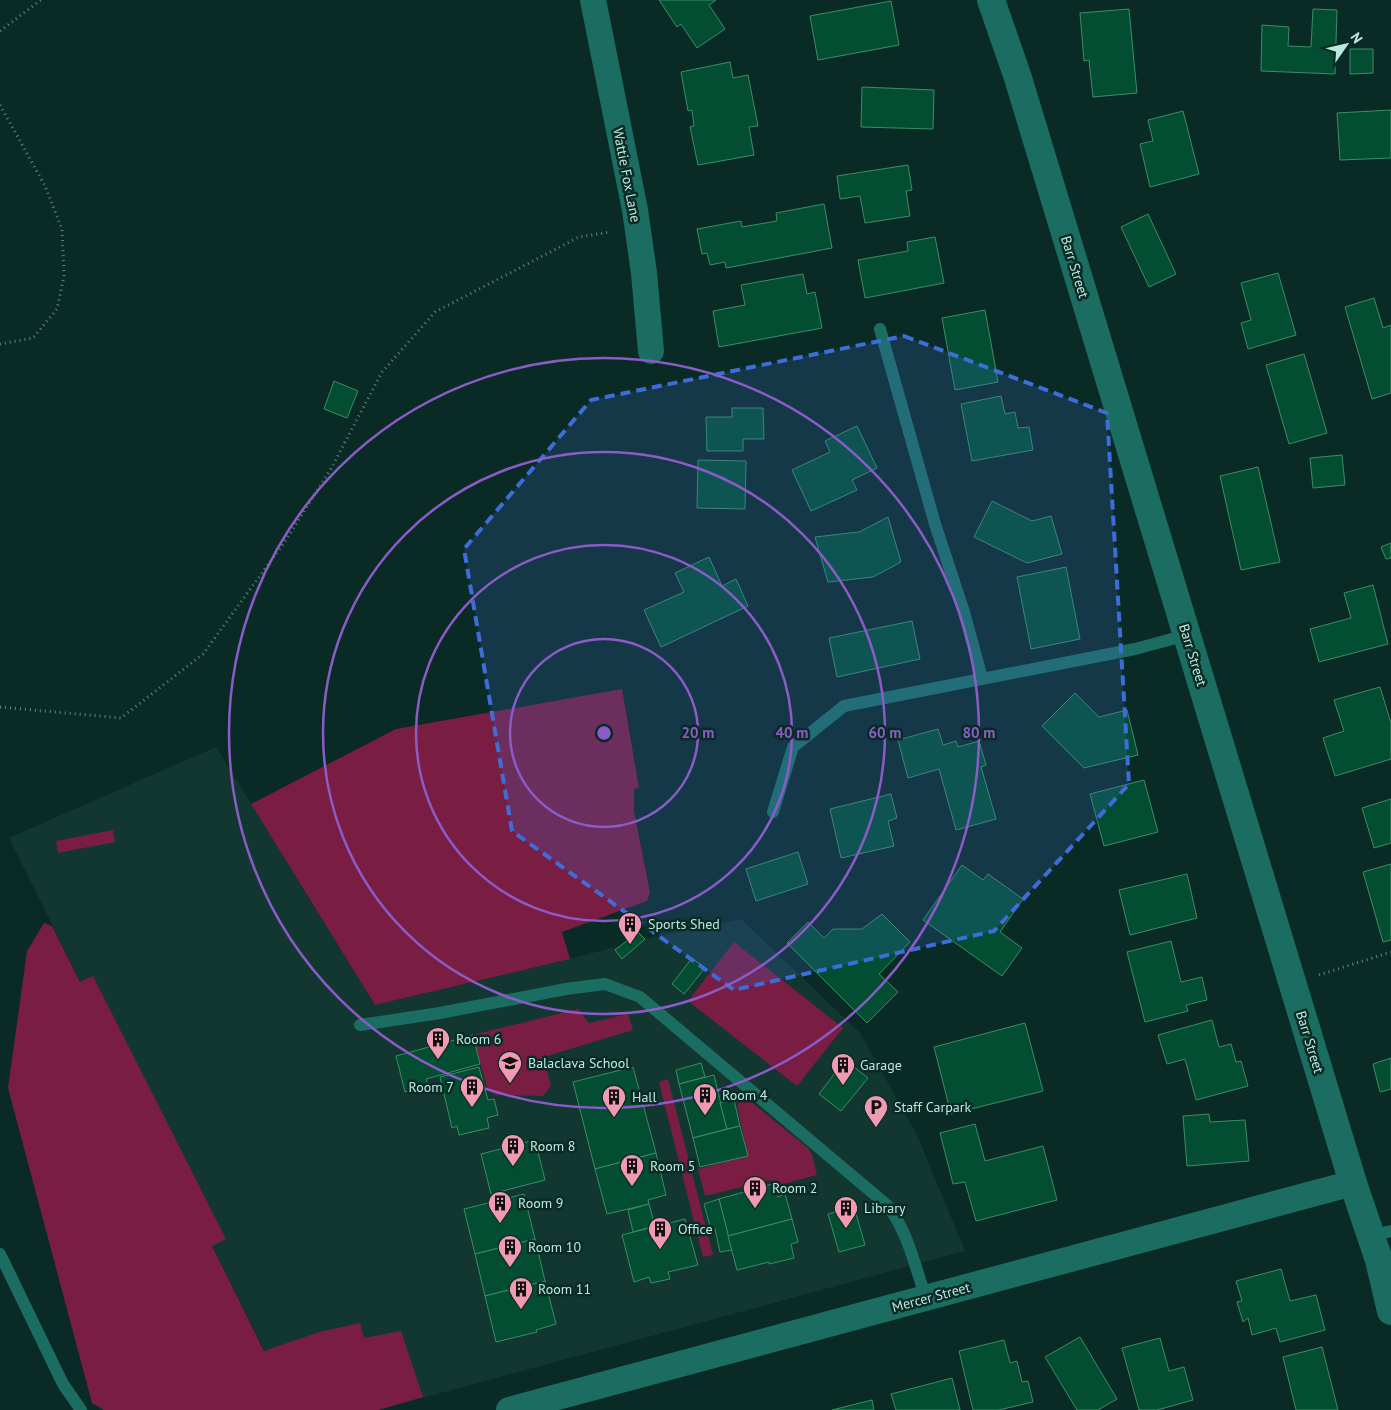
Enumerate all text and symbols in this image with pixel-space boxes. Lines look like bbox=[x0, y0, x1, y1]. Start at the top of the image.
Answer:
north arrow bbox=[1321, 20, 1371, 70]
text: N bbox=[1347, 29, 1367, 47]
street label: Wattie Fox Lane bbox=[609, 126, 645, 224]
street label: Barr Street bbox=[1057, 234, 1093, 301]
street label: Barr Street bbox=[1175, 622, 1211, 689]
text: 20 m bbox=[682, 723, 714, 742]
text: 40 m bbox=[776, 723, 808, 742]
text: 60 m bbox=[869, 723, 901, 742]
text: 80 m bbox=[963, 723, 995, 742]
centre of rings bbox=[595, 724, 613, 742]
building icon: Sports Shed bbox=[617, 911, 643, 945]
place label: Sports Shed bbox=[648, 915, 720, 933]
street label: Barr Street bbox=[1292, 1009, 1328, 1076]
building icon: Room 6 bbox=[425, 1026, 451, 1060]
place label: Room 6 bbox=[456, 1030, 501, 1048]
school or university icon: Balaclava School bbox=[497, 1050, 523, 1084]
building icon: Garage bbox=[830, 1052, 856, 1086]
place label: Balaclava School bbox=[528, 1054, 629, 1072]
place label: Garage bbox=[860, 1056, 902, 1074]
building icon: Room 7 bbox=[459, 1074, 485, 1108]
place label: Room 7 bbox=[409, 1078, 454, 1096]
building icon: Room 4 bbox=[692, 1082, 718, 1116]
building icon: Hall bbox=[601, 1084, 627, 1118]
place label: Room 4 bbox=[722, 1086, 768, 1104]
place label: Hall bbox=[632, 1088, 657, 1106]
parking icon: Staff Carpark bbox=[863, 1094, 889, 1128]
place label: Staff Carpark bbox=[894, 1098, 972, 1116]
building icon: Room 8 bbox=[500, 1133, 526, 1167]
place label: Room 8 bbox=[530, 1137, 575, 1155]
building icon: Room 5 bbox=[619, 1153, 645, 1187]
place label: Room 5 bbox=[650, 1157, 695, 1175]
building icon: Room 2 bbox=[742, 1175, 768, 1209]
place label: Room 2 bbox=[772, 1179, 817, 1197]
building icon: Room 9 bbox=[487, 1190, 513, 1224]
place label: Room 9 bbox=[518, 1194, 563, 1212]
building icon: Library bbox=[833, 1195, 859, 1229]
place label: Library bbox=[864, 1199, 906, 1217]
building icon: Office bbox=[647, 1216, 673, 1250]
place label: Office bbox=[678, 1220, 713, 1238]
building icon: Room 10 bbox=[497, 1234, 523, 1268]
place label: Room 10 bbox=[528, 1238, 581, 1256]
building icon: Room 11 bbox=[508, 1276, 534, 1310]
street label: Mercer Street bbox=[890, 1278, 972, 1316]
place label: Room 11 bbox=[538, 1280, 591, 1298]

